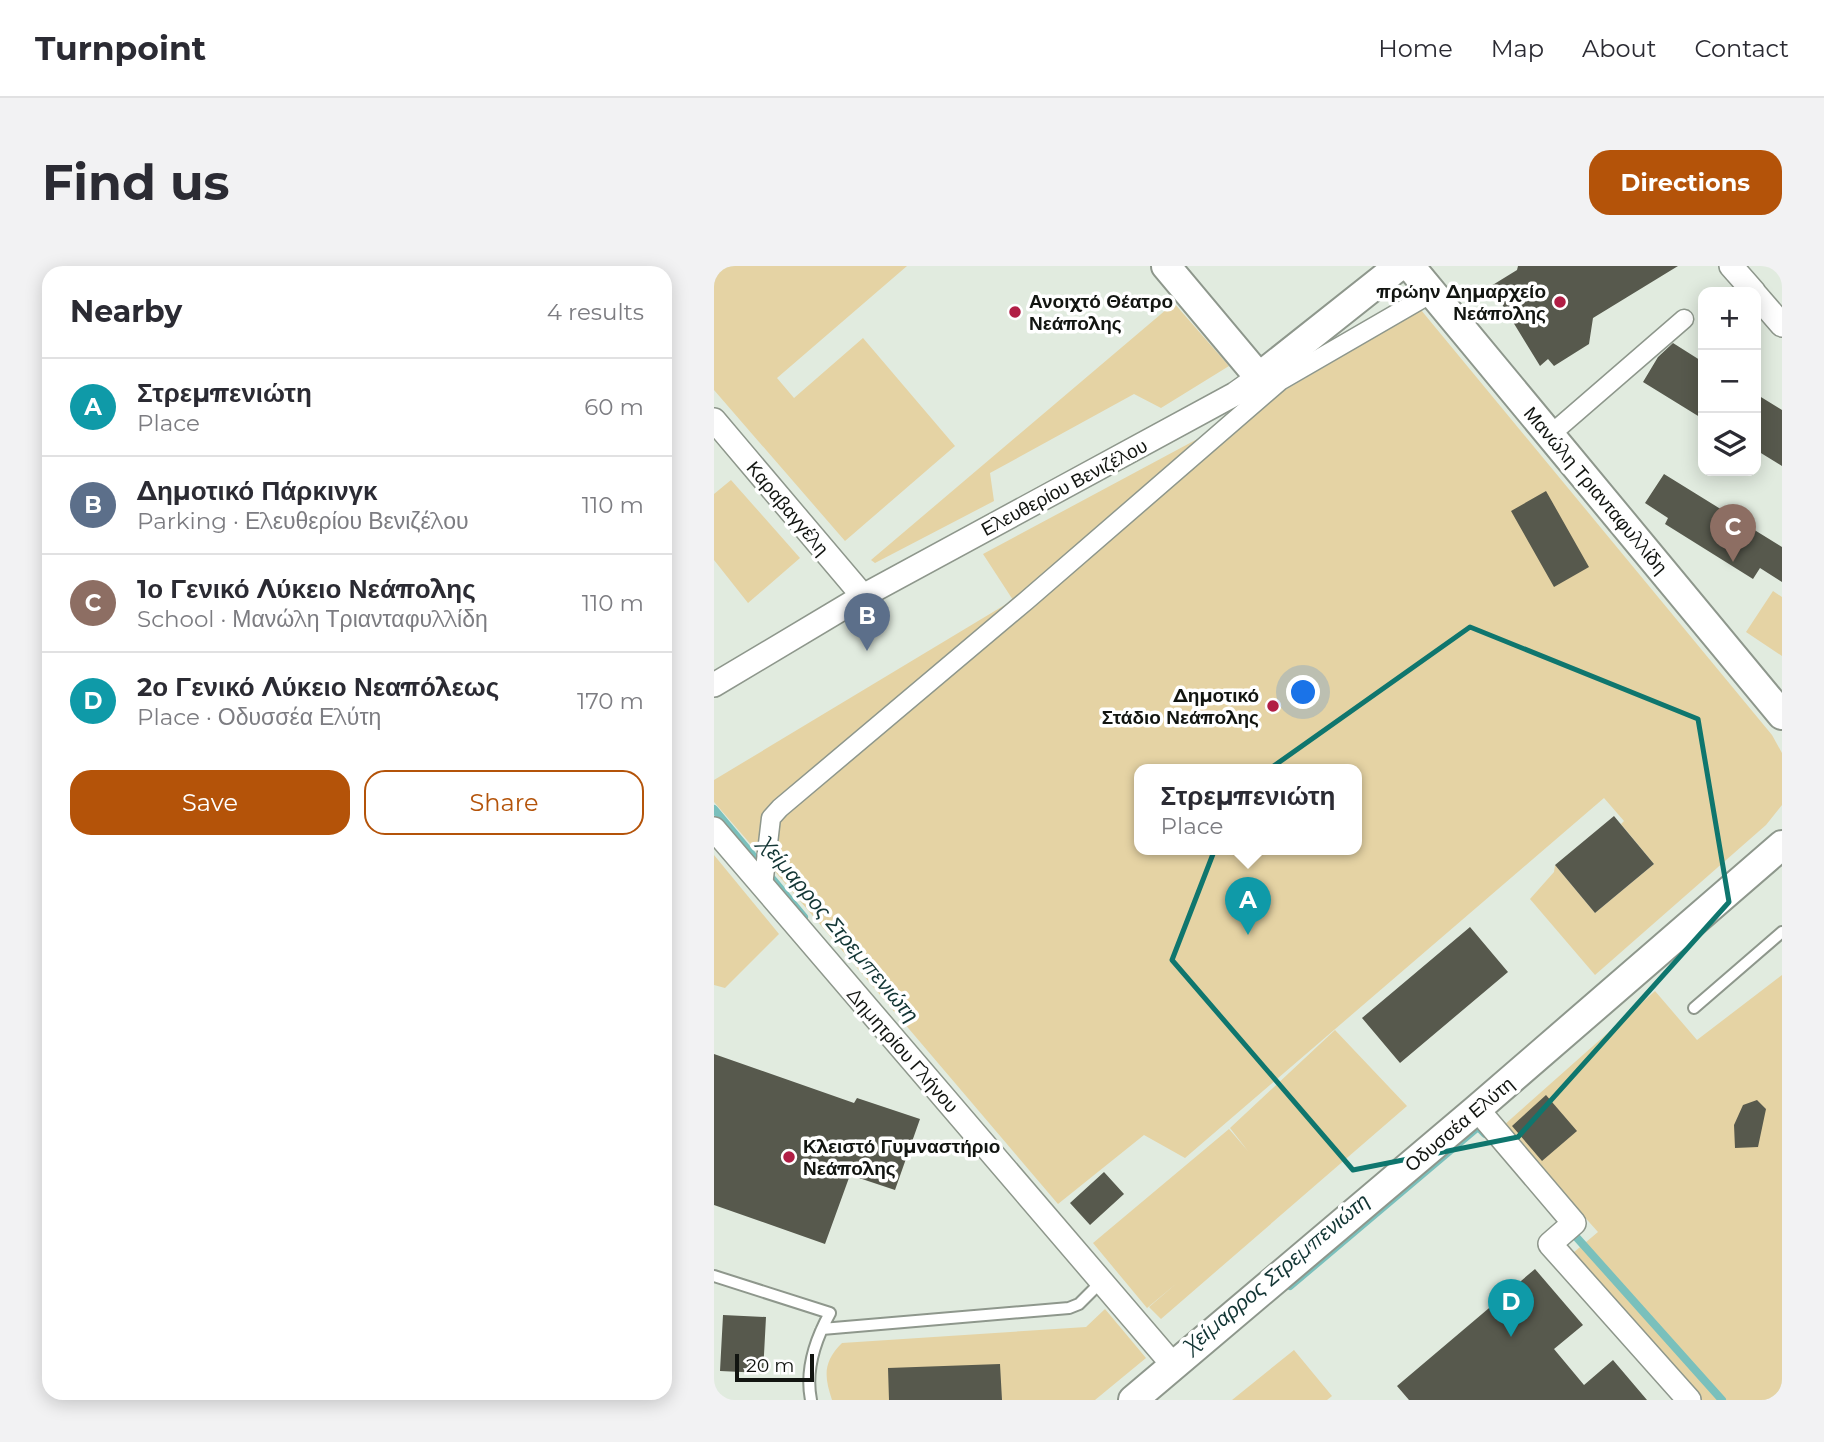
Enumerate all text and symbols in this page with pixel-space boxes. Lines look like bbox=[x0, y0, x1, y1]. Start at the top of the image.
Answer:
text: Turnpoint bbox=[35, 28, 206, 68]
text: Home bbox=[1378, 34, 1453, 63]
text: Map bbox=[1491, 34, 1544, 63]
text: About bbox=[1582, 34, 1656, 63]
text: Contact bbox=[1694, 34, 1789, 63]
button: Directions bbox=[1589, 150, 1782, 215]
text: Find us bbox=[42, 153, 230, 212]
place label: πρώην Δημαρχείο Νεάπολης bbox=[1376, 280, 1546, 325]
map controls bbox=[1698, 287, 1761, 476]
button: + bbox=[1698, 287, 1761, 350]
place label: Ανοιχτό Θέατρο Νεάπολης bbox=[1029, 290, 1173, 335]
text: Nearby bbox=[70, 293, 182, 330]
marker: πρώην Δημαρχείο Νεάπολης bbox=[1552, 294, 1568, 310]
text: 4 results bbox=[547, 298, 644, 326]
marker: Ανοιχτό Θέατρο Νεάπολης bbox=[1007, 304, 1023, 320]
button: − bbox=[1698, 350, 1761, 413]
text: Στρεμπενιώτη bbox=[137, 377, 312, 409]
text: A bbox=[84, 393, 102, 421]
text: 60 m bbox=[584, 393, 644, 421]
street label: Μανώλη Τριανταφυλλίδη bbox=[1519, 402, 1672, 579]
text: Place bbox=[137, 409, 200, 437]
button: layers bbox=[1698, 413, 1761, 476]
street label: Ελευθερίου Βενιζέλου bbox=[977, 434, 1151, 541]
street label: Καραβαγγέλη bbox=[742, 457, 834, 560]
text: Δημοτικό Πάρκινγκ bbox=[137, 475, 378, 507]
text: B bbox=[84, 491, 102, 519]
text: 110 m bbox=[582, 491, 644, 519]
pin: C bbox=[1710, 504, 1756, 562]
text: Parking · Ελευθερίου Βενιζέλου bbox=[137, 507, 469, 535]
text: 1ο Γενικό Λύκειο Νεάπολης bbox=[137, 573, 476, 605]
text: C bbox=[85, 589, 101, 617]
text: 110 m bbox=[582, 589, 644, 617]
pin: B bbox=[844, 593, 890, 651]
text: School · Μανώλη Τριανταφυλλίδη bbox=[137, 605, 488, 633]
text: 2ο Γενικό Λύκειο Νεαπόλεως bbox=[137, 671, 499, 703]
your location bbox=[1286, 675, 1320, 709]
place label: Δημοτικό Στάδιο Νεάπολης bbox=[1102, 684, 1259, 729]
text: D bbox=[84, 687, 103, 715]
text: 170 m bbox=[577, 687, 644, 715]
marker: Δημοτικό Στάδιο Νεάπολης bbox=[1265, 698, 1281, 714]
text: Place · Οδυσσέα Ελύτη bbox=[137, 703, 381, 731]
popup bbox=[1134, 764, 1362, 855]
button: Save bbox=[70, 770, 350, 835]
button: Share bbox=[364, 770, 644, 835]
text: Στρεμπενιώτη bbox=[1161, 780, 1335, 812]
text: Place bbox=[1161, 812, 1224, 840]
water label: Χείμαρρος Στρεμπενιώτη bbox=[753, 830, 924, 1027]
pin: A bbox=[1225, 877, 1271, 935]
street label: Δημητρίου Γλήνου bbox=[842, 983, 963, 1117]
street label: Οδυσσέα Ελύτη bbox=[1400, 1072, 1518, 1177]
place label: Κλειστό Γυμναστήριο Νεάπολης bbox=[803, 1135, 1000, 1180]
marker: Κλειστό Γυμναστήριο Νεάπολης bbox=[781, 1149, 797, 1165]
water label: Χείμαρρος Στρεμπενιώτη bbox=[1177, 1188, 1374, 1359]
pin: D bbox=[1488, 1279, 1534, 1337]
scale bar bbox=[735, 1351, 814, 1383]
text: 20 m bbox=[746, 1354, 794, 1377]

